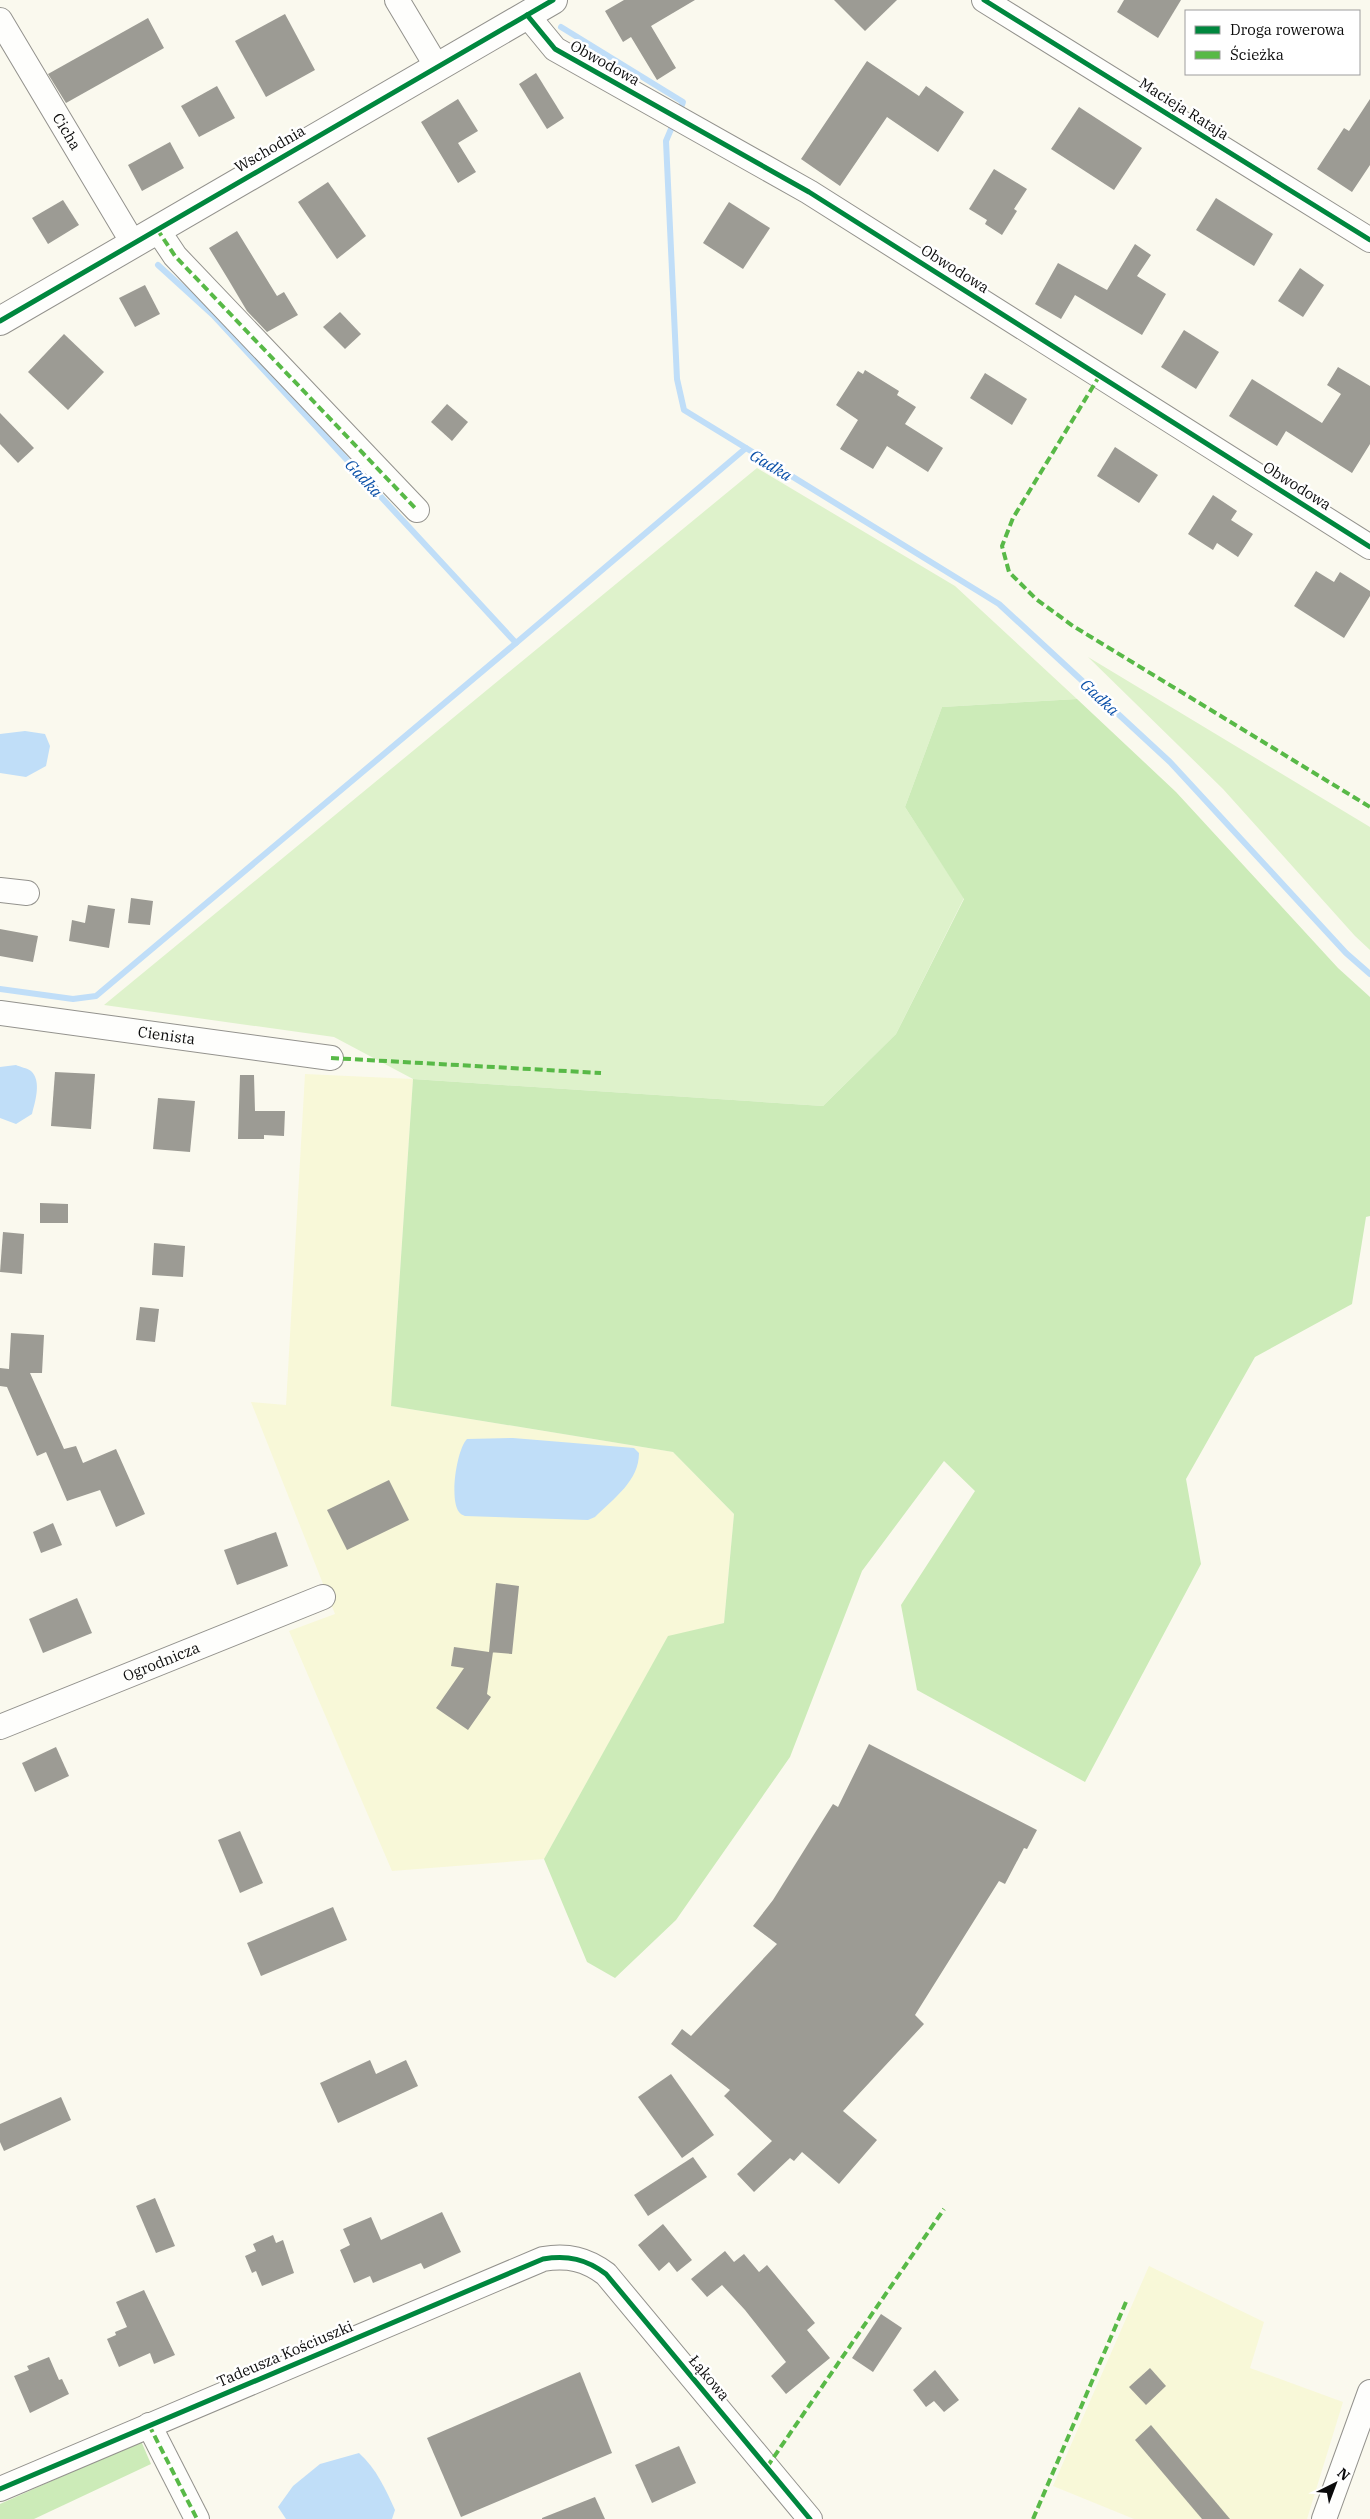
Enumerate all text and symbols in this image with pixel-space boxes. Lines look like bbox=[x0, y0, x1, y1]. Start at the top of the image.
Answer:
legend bbox=[1185, 10, 1360, 75]
text: Droga rowerowa bbox=[1230, 20, 1345, 39]
street label: Obwodowa bbox=[567, 36, 644, 90]
text: Ścieżka bbox=[1230, 45, 1284, 64]
street label: Macieja Rataja bbox=[1136, 73, 1233, 144]
street label: Cicha bbox=[49, 109, 85, 153]
street label: Wschodnia bbox=[231, 121, 308, 176]
street label: Obwodowa bbox=[918, 240, 993, 297]
water label: Gadka bbox=[746, 445, 796, 485]
water label: Gadka bbox=[341, 455, 387, 502]
street label: Obwodowa bbox=[1260, 457, 1335, 514]
water label: Gadka bbox=[1077, 674, 1124, 720]
street label: Cienista bbox=[137, 1022, 196, 1048]
street label: Ogrodnicza bbox=[120, 1638, 202, 1686]
street label: Tadeusza Kościuszki bbox=[214, 2316, 356, 2391]
street label: Łąkowa bbox=[685, 2351, 734, 2404]
north arrow bbox=[1310, 2459, 1360, 2509]
text: N bbox=[1334, 2464, 1354, 2485]

